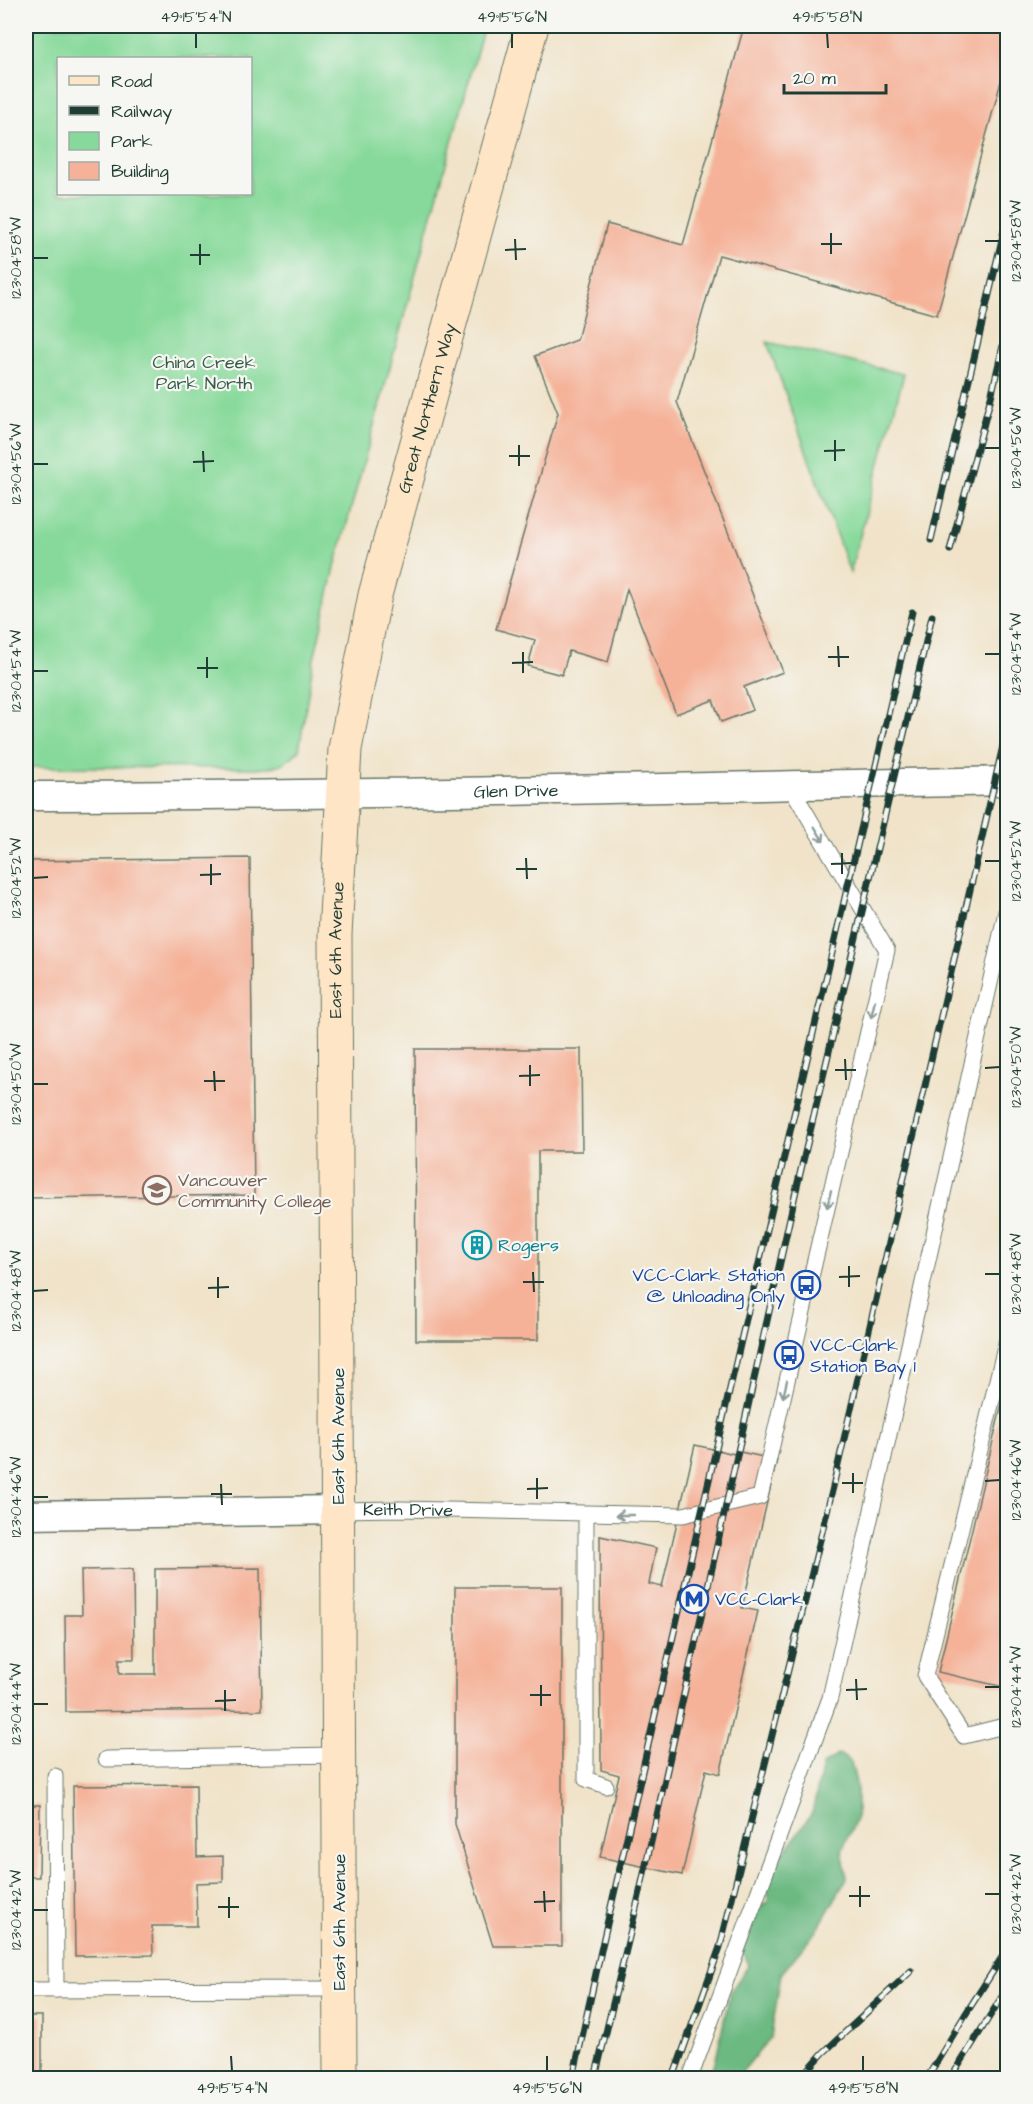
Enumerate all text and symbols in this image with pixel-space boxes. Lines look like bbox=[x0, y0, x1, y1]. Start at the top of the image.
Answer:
text: 49°15'54"N bbox=[161, 7, 231, 28]
text: 49°15'56"N bbox=[477, 7, 547, 28]
text: 49°15'58"N bbox=[792, 7, 862, 28]
legend bbox=[57, 57, 252, 195]
scale bar bbox=[784, 57, 886, 95]
text: 20 m bbox=[793, 66, 836, 91]
text: Road bbox=[111, 69, 152, 94]
text: Railway bbox=[111, 99, 172, 125]
text: Park bbox=[111, 129, 153, 154]
text: Building bbox=[111, 159, 169, 185]
text: 123°04'58"W bbox=[1006, 200, 1027, 282]
text: 123°04'58"W bbox=[6, 217, 27, 299]
street label: Great Northern Way bbox=[391, 320, 463, 496]
park label: China Creek Park North bbox=[153, 350, 255, 396]
text: 123°04'56"W bbox=[1006, 407, 1027, 489]
text: 123°04'56"W bbox=[6, 423, 27, 505]
text: 123°04'54"W bbox=[1006, 613, 1027, 695]
text: 123°04'54"W bbox=[6, 630, 27, 712]
street label: Glen Drive bbox=[473, 777, 559, 804]
text: 123°04'52"W bbox=[1006, 821, 1027, 901]
one-way arrow bbox=[813, 825, 825, 842]
text: 123°04'52"W bbox=[6, 838, 27, 918]
street label: East 6th Avenue bbox=[322, 881, 350, 1018]
one-way arrow bbox=[867, 999, 879, 1018]
text: 123°04'50"W bbox=[1006, 1026, 1027, 1108]
text: 123°04'50"W bbox=[6, 1043, 27, 1125]
place label: Vancouver Community College bbox=[178, 1168, 332, 1215]
school or university icon: Vancouver Community College bbox=[141, 1174, 173, 1206]
one-way arrow bbox=[823, 1189, 835, 1208]
building icon: Rogers bbox=[461, 1229, 493, 1261]
place label: Rogers bbox=[498, 1233, 559, 1259]
text: 123°04'48"W bbox=[1006, 1233, 1027, 1315]
text: 123°04'48"W bbox=[6, 1250, 27, 1332]
place label: VCC-Clark Station @ Unloading Only bbox=[633, 1263, 785, 1310]
bus stop icon: VCC-Clark Station @ Unloading Only bbox=[790, 1269, 822, 1301]
place label: VCC-Clark Station Bay 1 bbox=[810, 1333, 916, 1380]
bus stop icon: VCC-Clark Station Bay 1 bbox=[773, 1339, 805, 1371]
street label: East 6th Avenue bbox=[326, 1367, 351, 1504]
one-way arrow bbox=[779, 1378, 790, 1398]
text: 123°04'46"W bbox=[1006, 1440, 1027, 1520]
text: 123°04'46"W bbox=[6, 1457, 27, 1537]
street label: Keith Drive bbox=[363, 1496, 454, 1523]
one-way arrow bbox=[615, 1509, 635, 1521]
metro station icon: VCC–Clark bbox=[678, 1583, 710, 1615]
place label: VCC–Clark bbox=[715, 1587, 803, 1612]
text: 123°04'44"W bbox=[1006, 1646, 1027, 1728]
text: 123°04'44"W bbox=[6, 1663, 27, 1745]
street label: East 6th Avenue bbox=[327, 1853, 352, 1990]
text: 123°04'42"W bbox=[1006, 1854, 1027, 1934]
text: 123°04'42"W bbox=[6, 1870, 27, 1950]
text: 49°15'54"N bbox=[197, 2078, 267, 2099]
text: 49°15'56"N bbox=[512, 2078, 582, 2099]
text: 49°15'58"N bbox=[828, 2078, 898, 2099]

